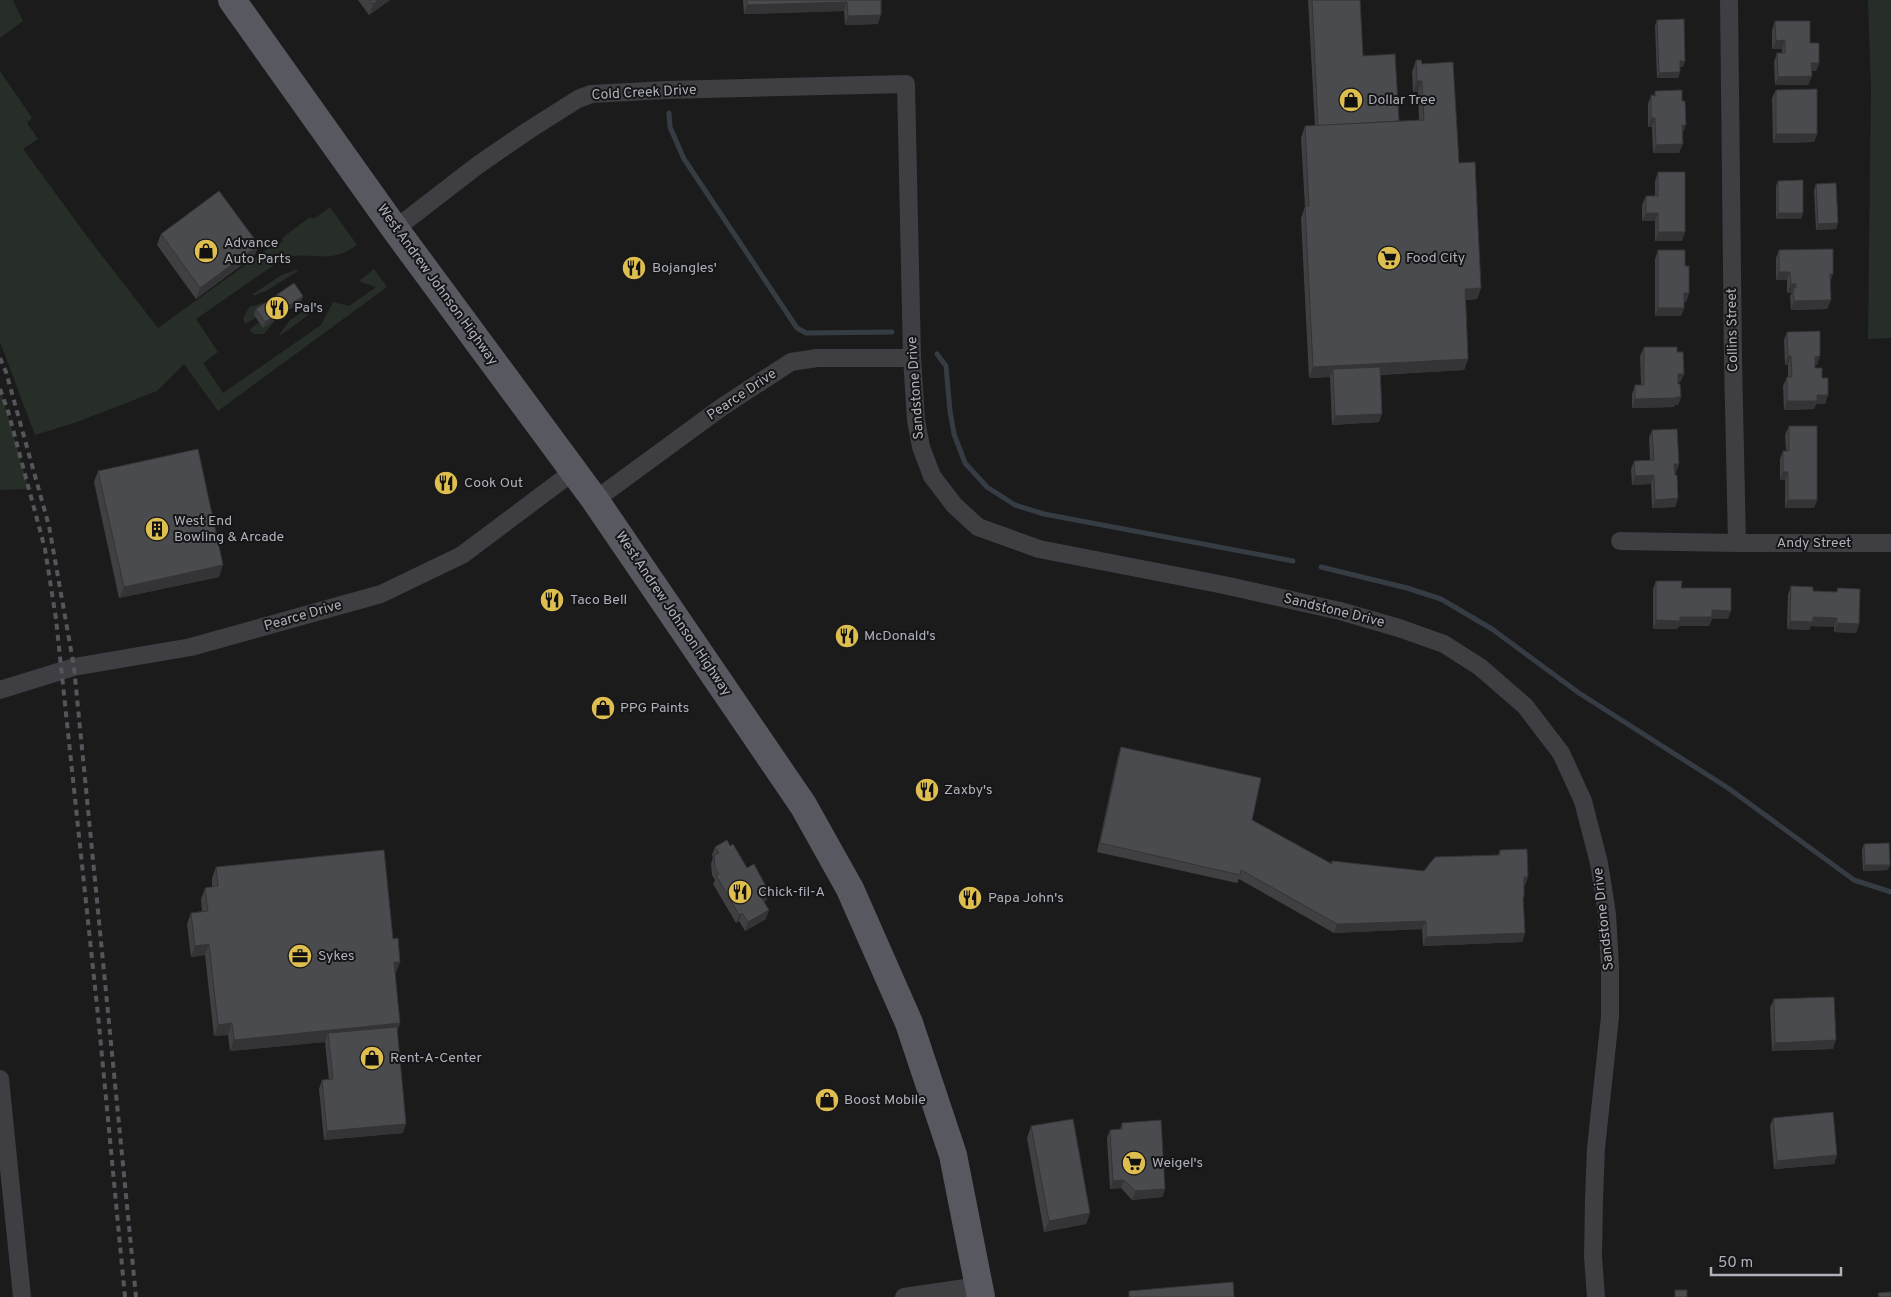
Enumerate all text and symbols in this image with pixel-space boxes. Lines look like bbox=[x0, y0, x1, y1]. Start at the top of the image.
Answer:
street label: Cold Creek Drive bbox=[591, 82, 697, 104]
shop icon: Dollar Tree bbox=[1338, 87, 1364, 113]
place label: Dollar Tree bbox=[1368, 92, 1436, 109]
street label: West Andrew Johnson Highway bbox=[373, 201, 501, 369]
place label: Advance Auto Parts bbox=[224, 235, 291, 268]
shop icon: Advance Auto Parts bbox=[193, 238, 219, 264]
supermarket icon: Food City bbox=[1376, 245, 1402, 271]
place label: Food City bbox=[1406, 250, 1465, 267]
restaurant icon: Bojangles' bbox=[621, 255, 647, 281]
place label: Bojangles' bbox=[652, 260, 717, 277]
street label: Collins Street bbox=[1724, 288, 1742, 372]
restaurant icon: Pal's bbox=[264, 295, 290, 321]
place label: Pal's bbox=[294, 300, 323, 317]
street label: Sandstone Drive bbox=[904, 336, 928, 440]
street label: Pearce Drive bbox=[704, 366, 780, 424]
restaurant icon: Cook Out bbox=[433, 470, 459, 496]
place label: Cook Out bbox=[464, 475, 523, 492]
place label: West End Bowling & Arcade bbox=[174, 513, 284, 546]
building icon: West End Bowling & Arcade bbox=[144, 516, 170, 542]
street label: West Andrew Johnson Highway bbox=[611, 528, 735, 700]
street label: Andy Street bbox=[1777, 535, 1851, 552]
restaurant icon: Taco Bell bbox=[539, 587, 565, 613]
street label: Sandstone Drive bbox=[1282, 590, 1386, 632]
place label: Taco Bell bbox=[570, 592, 627, 609]
street label: Pearce Drive bbox=[262, 597, 344, 635]
restaurant icon: McDonald's bbox=[834, 623, 860, 649]
place label: McDonald's bbox=[864, 628, 936, 645]
shop icon: PPG Paints bbox=[590, 695, 616, 721]
place label: PPG Paints bbox=[620, 700, 689, 717]
restaurant icon: Zaxby's bbox=[914, 777, 940, 803]
place label: Zaxby's bbox=[944, 782, 993, 799]
street label: Sandstone Drive bbox=[1590, 867, 1618, 971]
restaurant icon: Chick-fil-A bbox=[727, 879, 753, 905]
place label: Chick-fil-A bbox=[758, 884, 825, 901]
restaurant icon: Papa John's bbox=[957, 885, 983, 911]
place label: Papa John's bbox=[988, 890, 1064, 907]
office icon: Sykes bbox=[287, 943, 313, 969]
place label: Sykes bbox=[318, 948, 354, 965]
shop icon: Rent-A-Center bbox=[359, 1045, 385, 1071]
place label: Rent-A-Center bbox=[390, 1050, 483, 1067]
shop icon: Boost Mobile bbox=[814, 1087, 840, 1113]
place label: Boost Mobile bbox=[844, 1092, 926, 1109]
supermarket icon: Weigel's bbox=[1121, 1150, 1147, 1176]
place label: Weigel's bbox=[1152, 1155, 1203, 1172]
scale bar bbox=[1711, 1244, 1841, 1276]
text: 50 m bbox=[1718, 1254, 1753, 1273]

